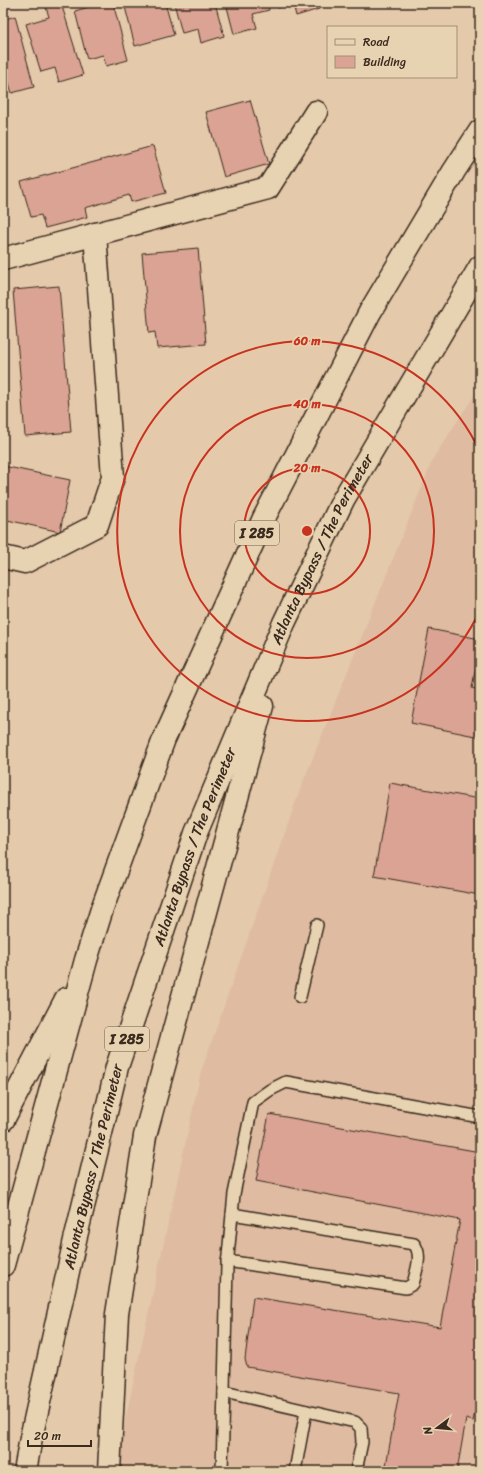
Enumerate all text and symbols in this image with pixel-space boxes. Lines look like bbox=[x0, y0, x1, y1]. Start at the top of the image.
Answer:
legend bbox=[327, 26, 457, 78]
text: Road bbox=[363, 31, 390, 53]
text: Building bbox=[363, 51, 406, 73]
text: 60 m bbox=[293, 330, 321, 352]
text: 40 m bbox=[292, 393, 321, 415]
street label: Atlanta Bypass / The Perimeter bbox=[263, 448, 381, 650]
text: 20 m bbox=[293, 457, 321, 479]
road number: I 285 bbox=[235, 521, 279, 545]
centre of rings bbox=[300, 524, 314, 538]
street label: Atlanta Bypass / The Perimeter bbox=[145, 742, 244, 951]
road number: I 285 bbox=[105, 1027, 149, 1051]
street label: Atlanta Bypass / The Perimeter bbox=[56, 1060, 131, 1273]
north arrow bbox=[417, 1408, 457, 1448]
scale bar bbox=[28, 1422, 91, 1448]
text: N bbox=[418, 1424, 438, 1438]
text: 20 m bbox=[34, 1425, 61, 1447]

